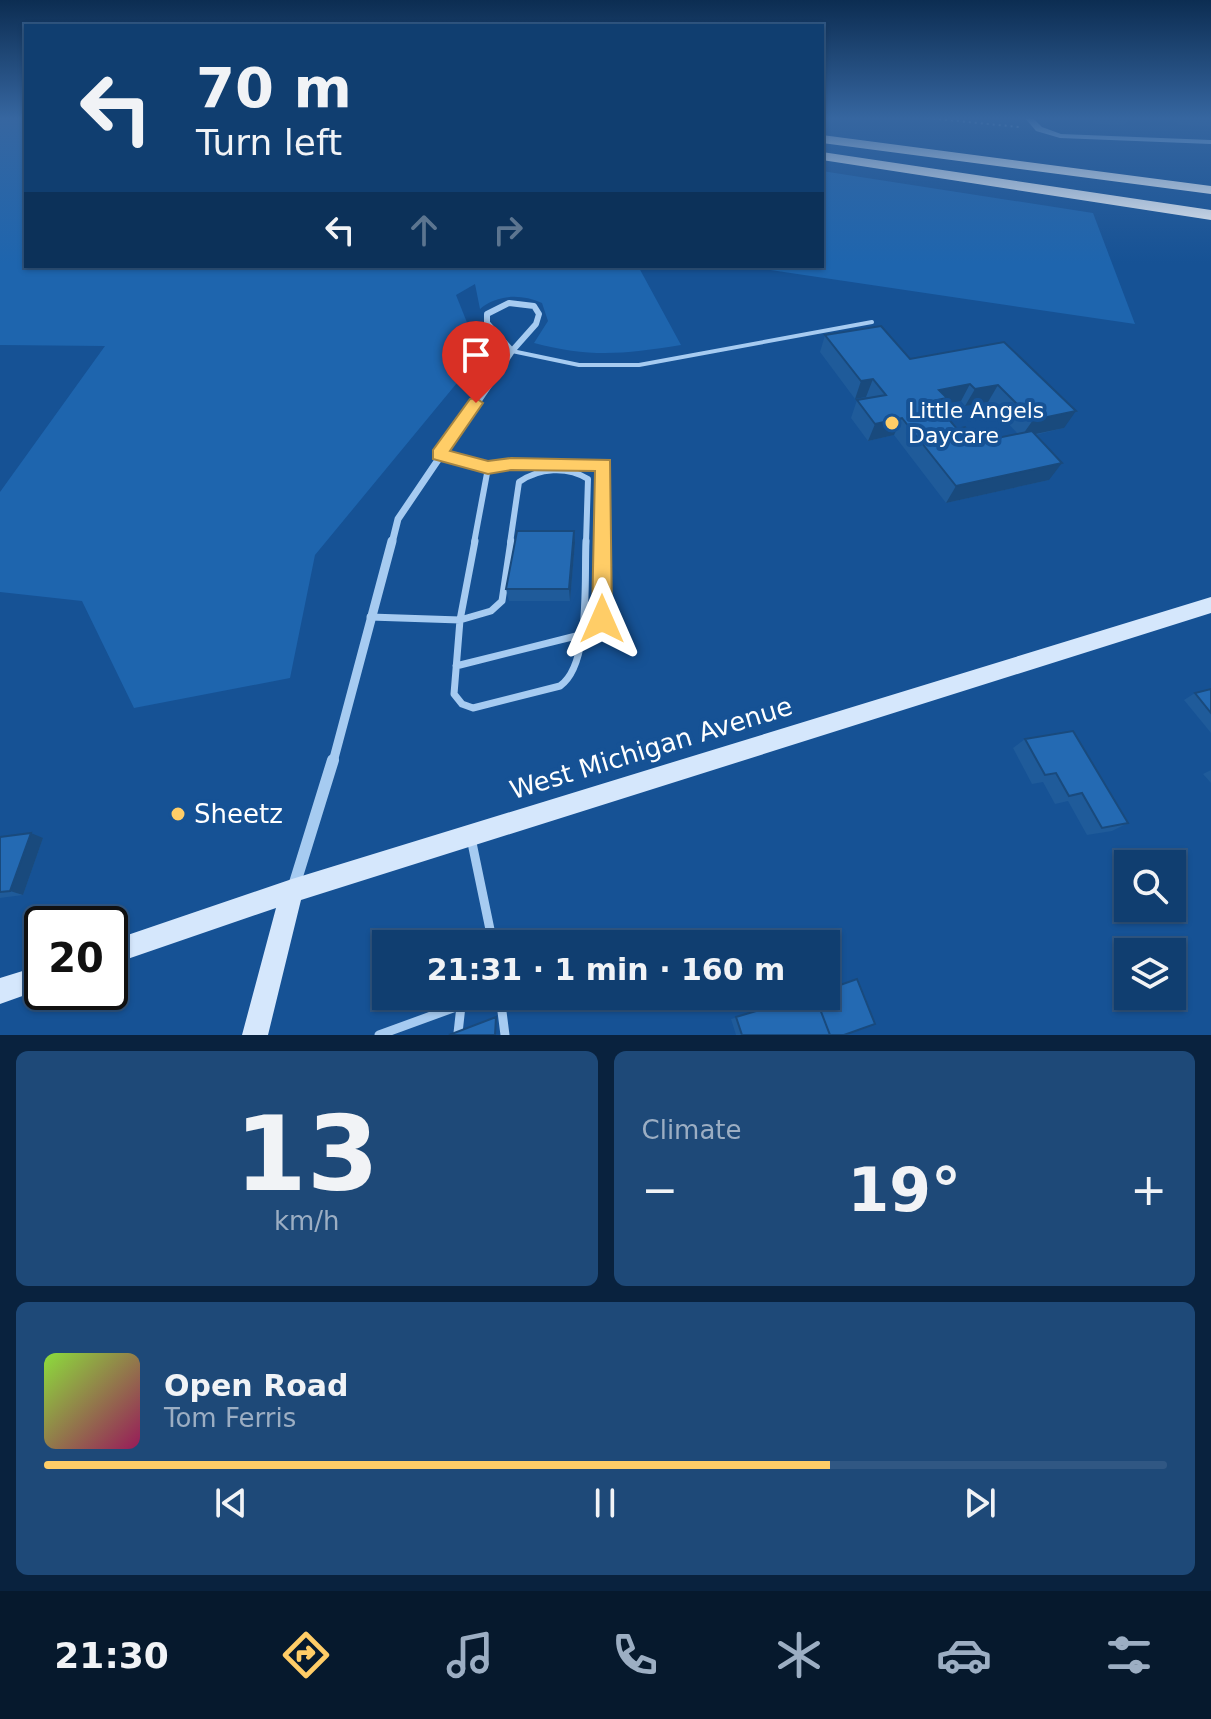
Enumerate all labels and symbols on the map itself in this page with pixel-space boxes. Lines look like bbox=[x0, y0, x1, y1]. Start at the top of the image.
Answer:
pin bbox=[442, 321, 510, 403]
place label: Little Angels Daycare bbox=[908, 398, 1044, 448]
marker: Little Angels Daycare bbox=[883, 414, 901, 432]
position arrow bbox=[560, 577, 644, 661]
street label: West Michigan Avenue bbox=[506, 691, 796, 805]
place label: Sheetz bbox=[194, 799, 283, 829]
marker: Sheetz bbox=[169, 805, 187, 823]
speed limit sign: 20 bbox=[24, 906, 128, 1010]

